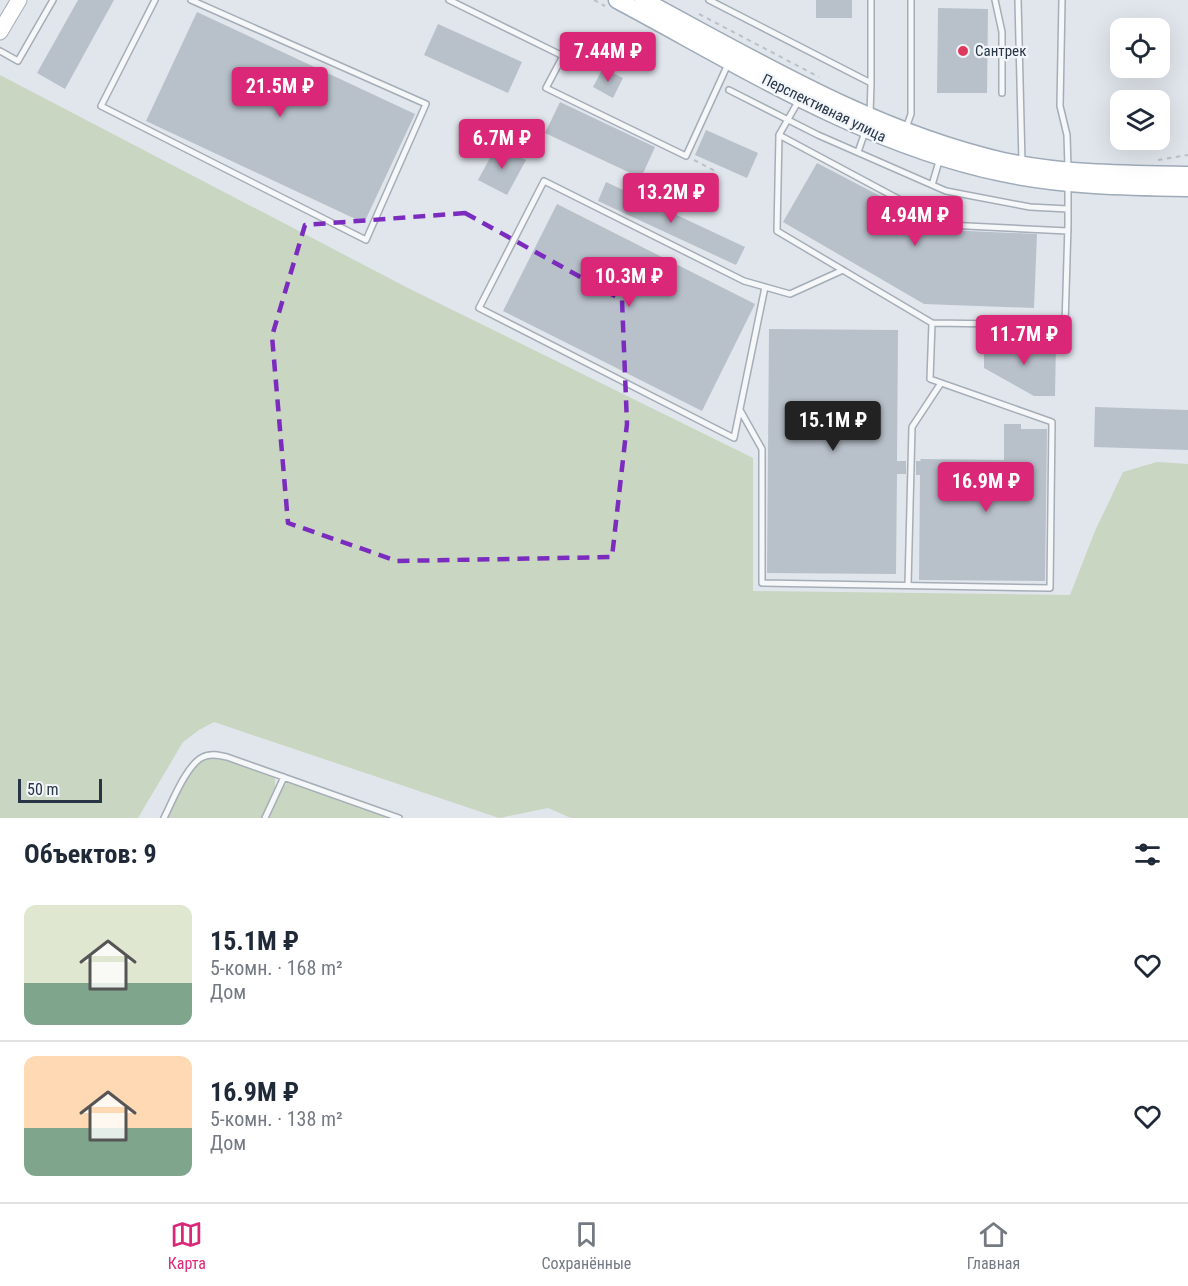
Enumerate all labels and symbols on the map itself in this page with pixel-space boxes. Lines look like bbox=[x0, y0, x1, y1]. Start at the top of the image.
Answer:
pin: 7.44M ₽ bbox=[553, 32, 663, 83]
place label: Сантрек bbox=[975, 42, 1026, 60]
marker: Сантрек bbox=[956, 44, 970, 58]
pin: 21.5M ₽ bbox=[225, 67, 335, 118]
street label: Перспективная улица bbox=[759, 70, 889, 146]
pin: 6.7M ₽ bbox=[453, 119, 551, 170]
pin: 13.2M ₽ bbox=[616, 173, 726, 224]
pin: 4.94M ₽ bbox=[860, 196, 970, 247]
pin: 10.3M ₽ bbox=[574, 257, 684, 308]
pin: 11.7M ₽ bbox=[969, 315, 1079, 366]
pin: 15.1M ₽ bbox=[778, 401, 888, 452]
pin: 16.9M ₽ bbox=[931, 462, 1041, 513]
scale bar bbox=[18, 776, 102, 804]

